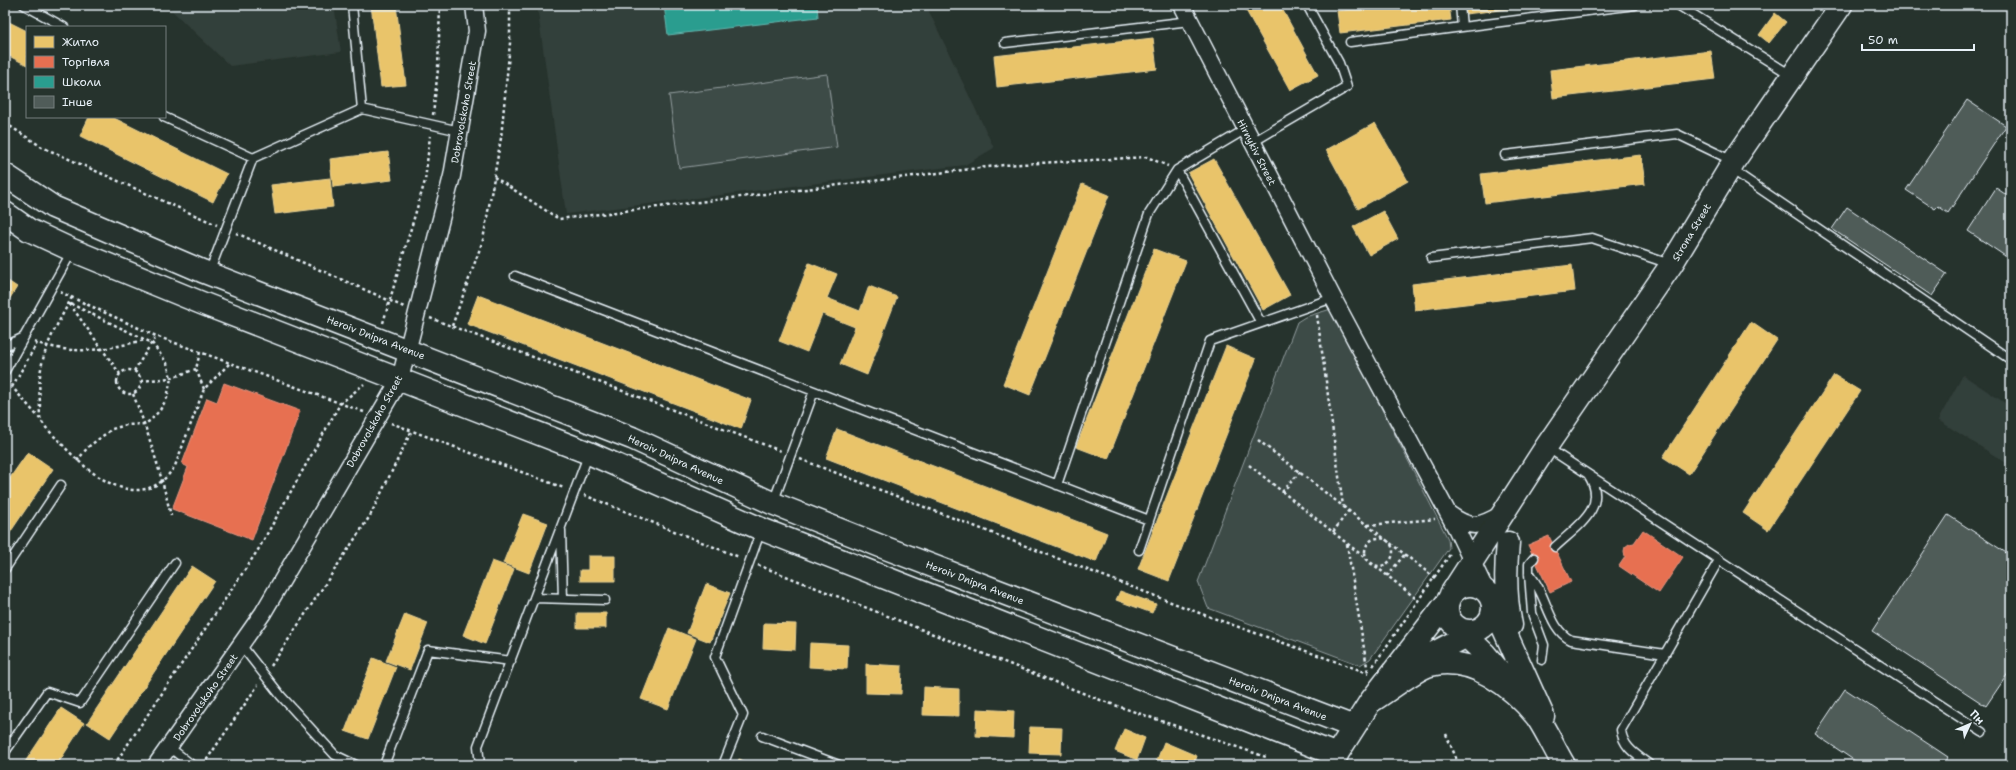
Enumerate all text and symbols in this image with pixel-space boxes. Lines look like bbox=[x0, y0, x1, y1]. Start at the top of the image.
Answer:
legend bbox=[26, 26, 166, 118]
scale bar bbox=[1862, 26, 1974, 52]
text: 50 m bbox=[1868, 32, 1898, 48]
text: Житло bbox=[62, 34, 99, 50]
text: Торгівля bbox=[62, 54, 110, 70]
street label: Dobrovolskoho Street bbox=[448, 60, 479, 164]
text: Школи bbox=[62, 74, 101, 90]
text: Інше bbox=[62, 94, 93, 110]
street label: Hirnykiv Street bbox=[1234, 117, 1279, 187]
street label: Strona Street bbox=[1669, 201, 1714, 264]
street label: Heroiv Dnipra Avenue bbox=[325, 313, 427, 362]
street label: Dobrovolskoho Street bbox=[344, 373, 405, 470]
street label: Heroiv Dnipra Avenue bbox=[626, 432, 726, 488]
street label: Heroiv Dnipra Avenue bbox=[924, 558, 1026, 607]
street label: Dobrovolskoho Street bbox=[170, 651, 240, 743]
street label: Heroiv Dnipra Avenue bbox=[1227, 674, 1329, 723]
north arrow bbox=[1950, 704, 1990, 744]
text: Пн bbox=[1966, 707, 1987, 728]

